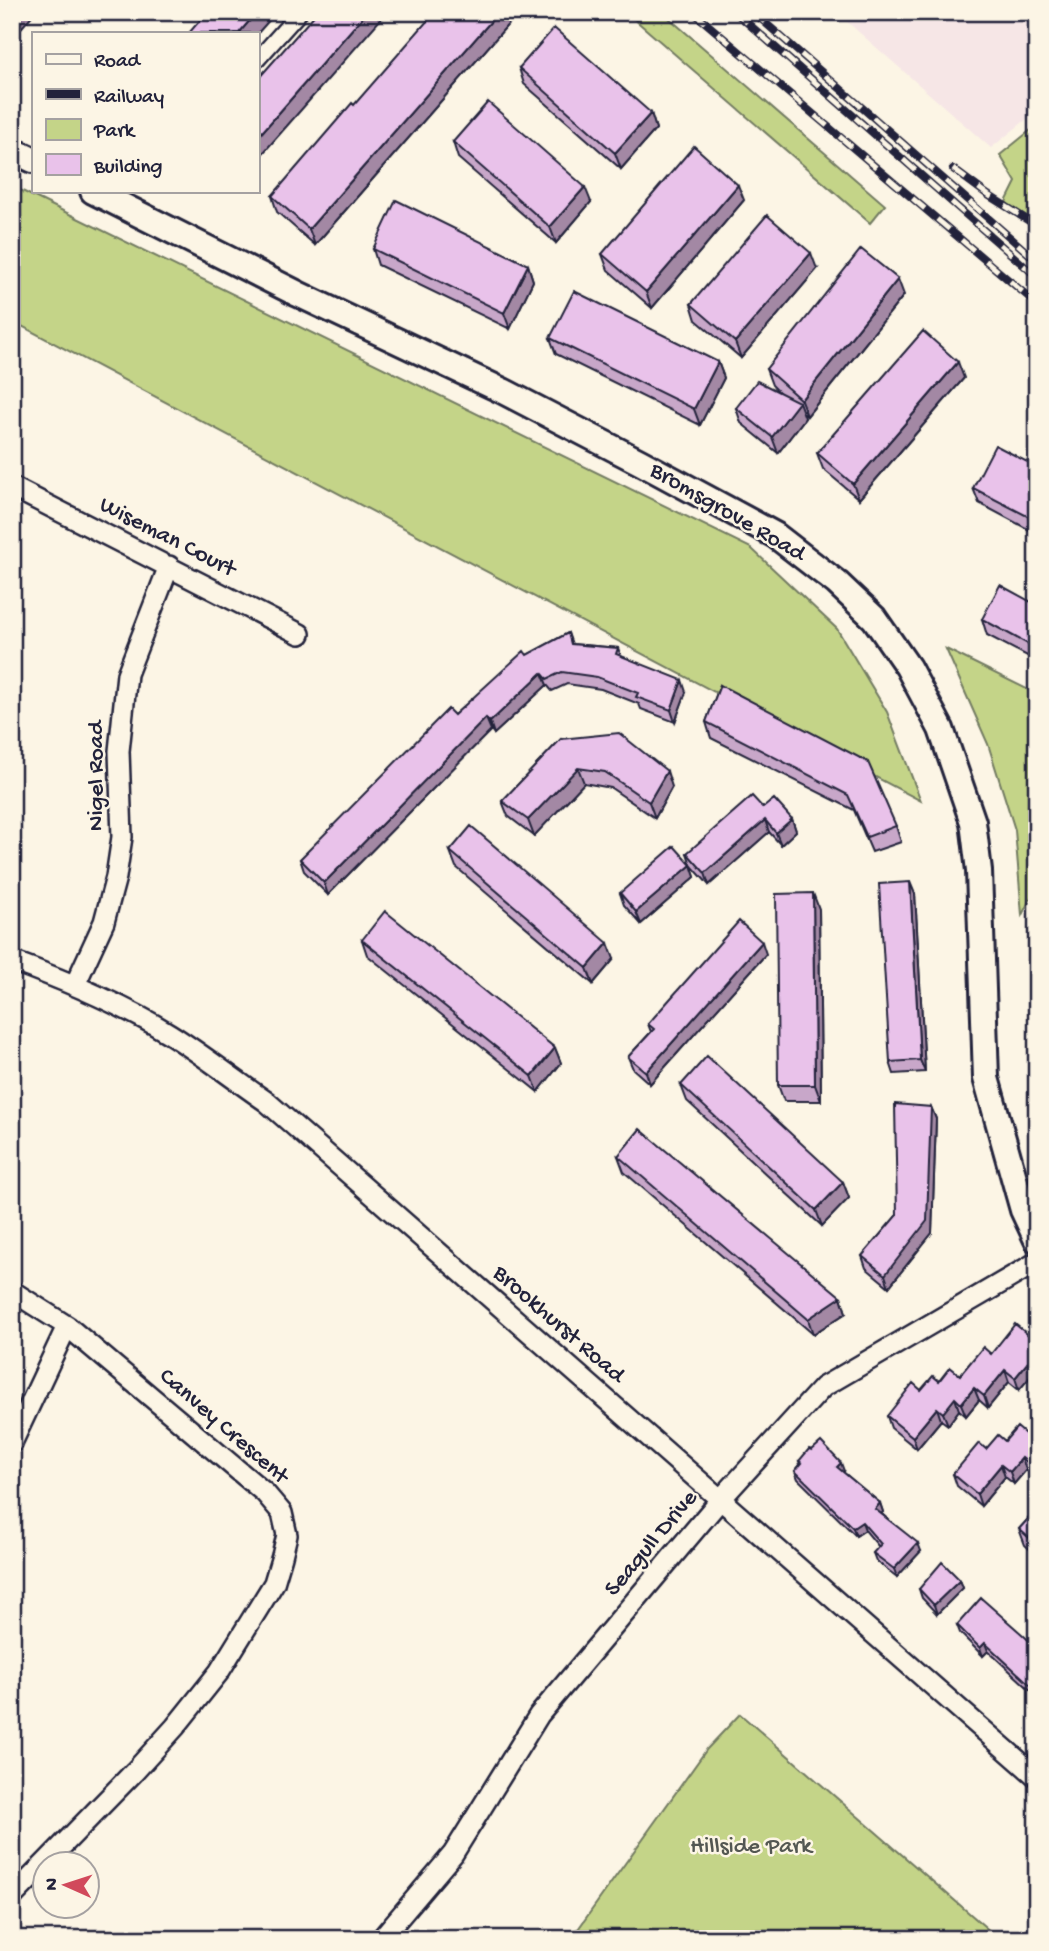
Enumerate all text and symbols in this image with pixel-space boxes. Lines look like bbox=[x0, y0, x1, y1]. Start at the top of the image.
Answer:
legend bbox=[32, 32, 259, 192]
text: Road bbox=[94, 50, 142, 75]
text: Railway bbox=[94, 86, 164, 111]
text: Park bbox=[93, 120, 137, 145]
text: Building bbox=[93, 156, 163, 181]
street label: Bromsgrove Road bbox=[643, 456, 812, 570]
street label: Wiseman Court bbox=[94, 491, 242, 586]
street label: Nigel Road bbox=[83, 719, 112, 831]
street label: Brookhurst Road bbox=[485, 1259, 632, 1392]
street label: Canvey Crescent bbox=[152, 1363, 296, 1493]
street label: Seagull Drive bbox=[599, 1484, 705, 1603]
park label: Hillside Park bbox=[690, 1833, 814, 1862]
north arrow bbox=[32, 1850, 102, 1920]
text: N bbox=[41, 1877, 64, 1891]

